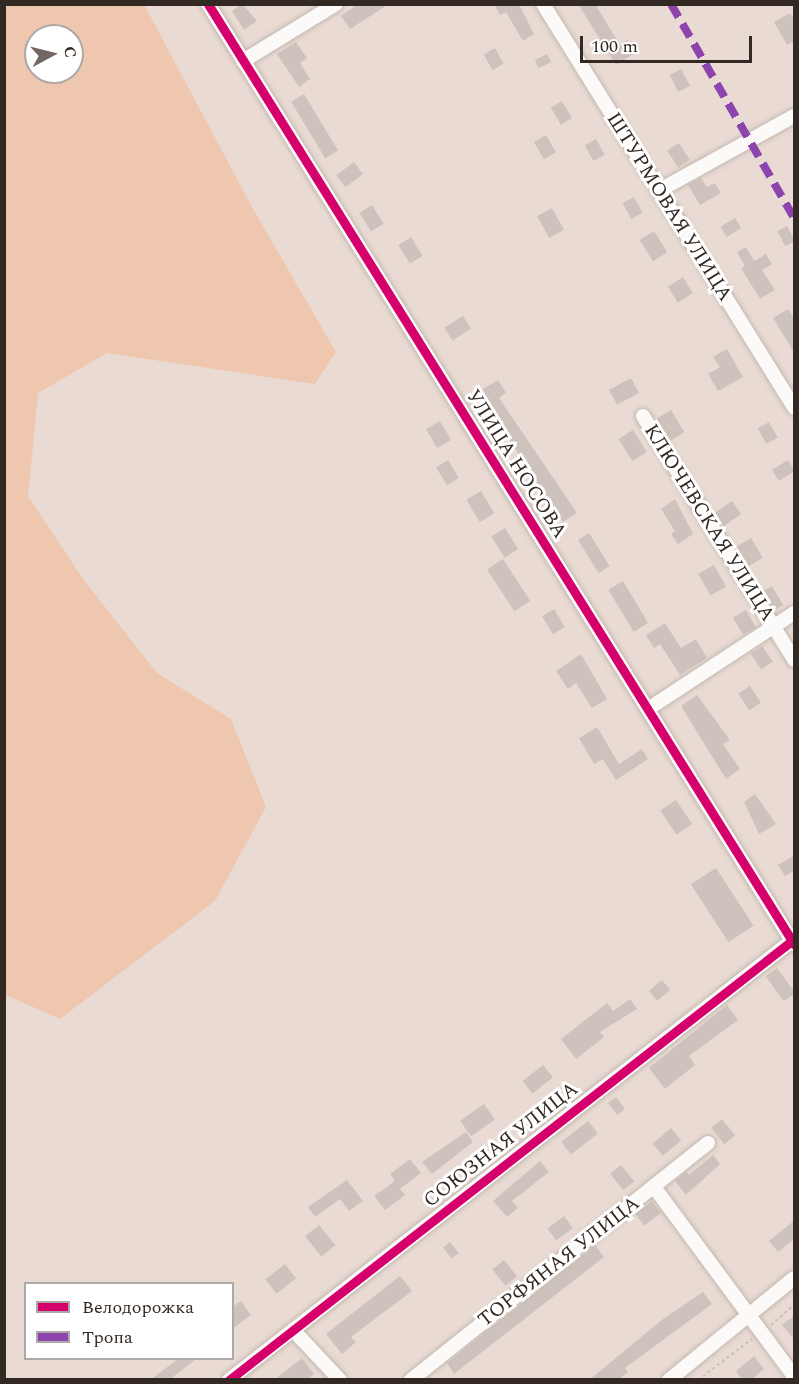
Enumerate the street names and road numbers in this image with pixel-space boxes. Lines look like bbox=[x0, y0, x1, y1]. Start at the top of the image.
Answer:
street label: ШТУРМОВАЯ УЛИЦА bbox=[601, 108, 737, 306]
street label: УЛИЦА НОСОВА bbox=[461, 385, 571, 543]
street label: КЛЮЧЕВСКАЯ УЛИЦА bbox=[638, 420, 780, 626]
street label: СОЮЗНАЯ УЛИЦА bbox=[419, 1077, 583, 1213]
street label: ТОРФЯНАЯ УЛИЦА bbox=[473, 1192, 645, 1332]

